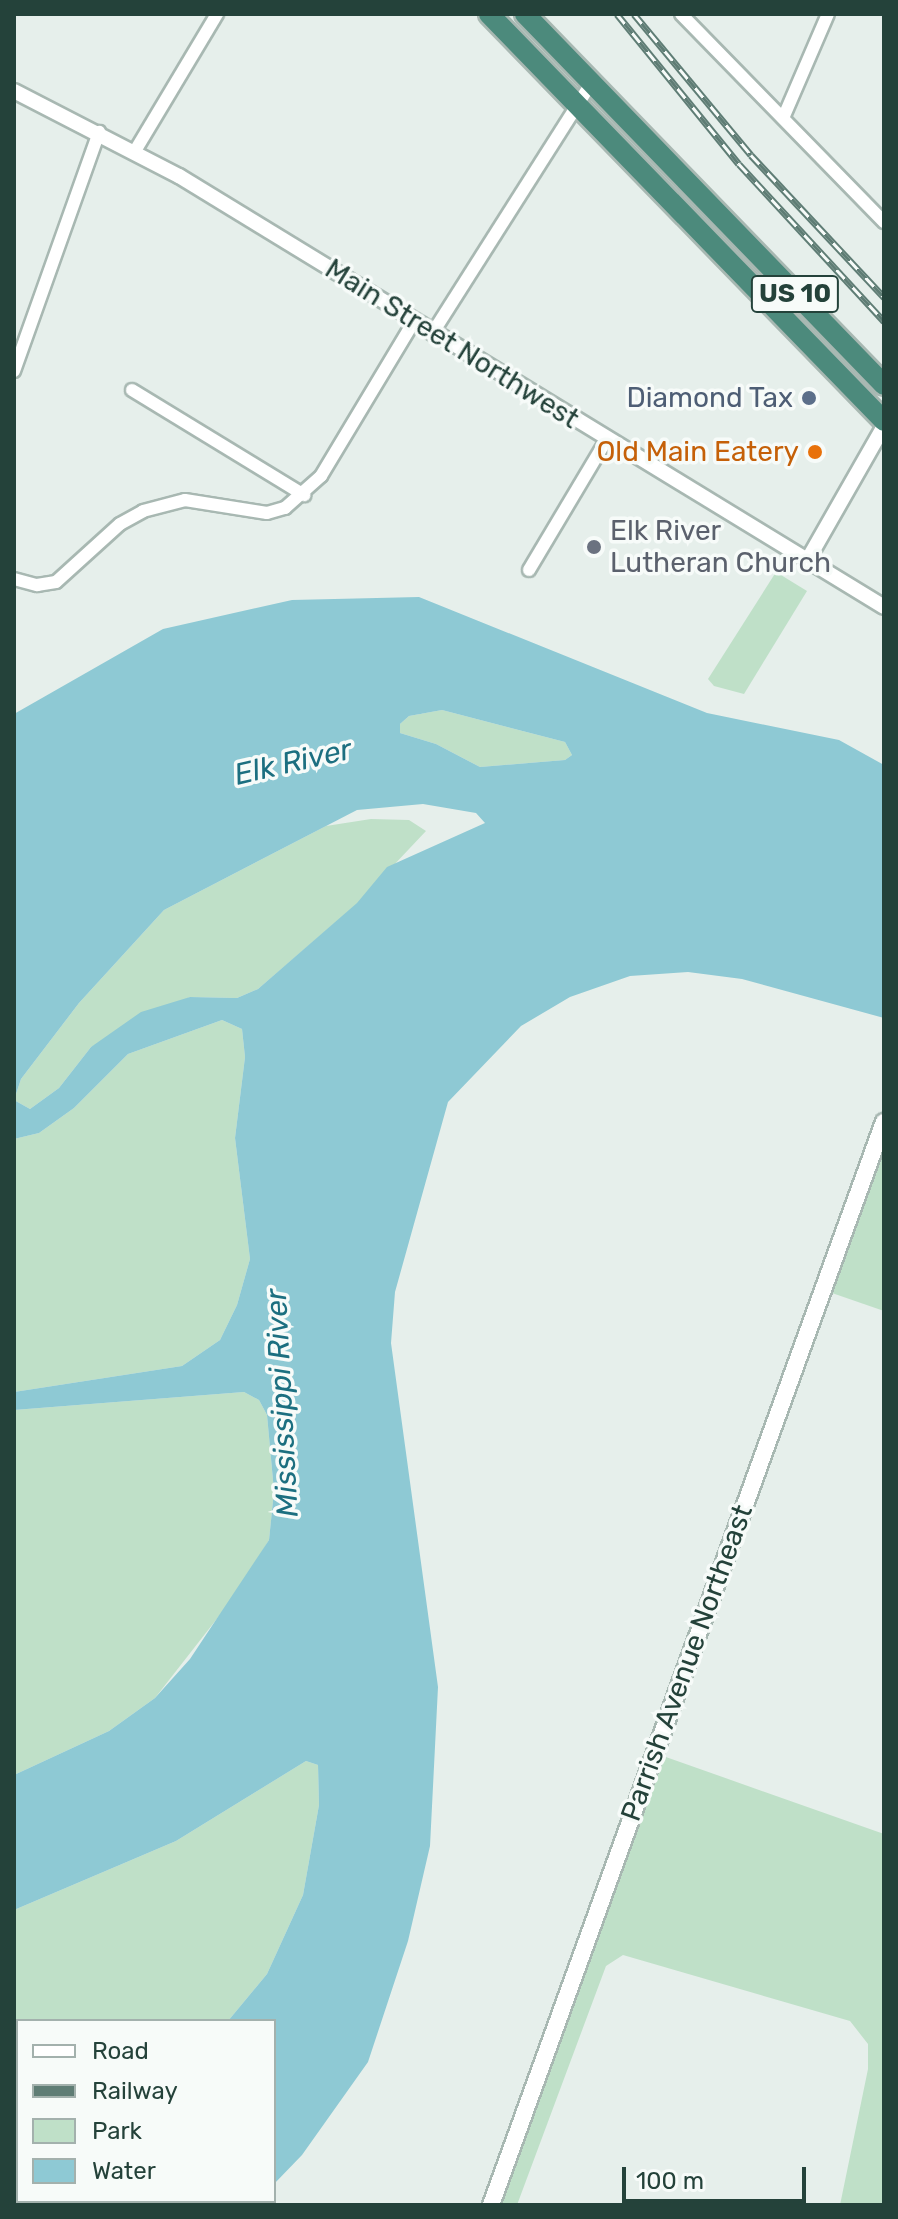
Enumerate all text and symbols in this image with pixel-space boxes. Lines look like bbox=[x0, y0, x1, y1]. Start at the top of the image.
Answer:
street label: Main Street Northwest bbox=[319, 252, 585, 436]
road number: US 10 bbox=[749, 272, 841, 316]
place label: Diamond Tax bbox=[626, 381, 793, 415]
marker: Diamond Tax bbox=[800, 389, 818, 407]
place label: Old Main Eatery bbox=[596, 435, 799, 469]
marker: Old Main Eatery bbox=[806, 443, 824, 461]
place label: Elk River Lutheran Church bbox=[610, 514, 831, 580]
marker: Elk River Lutheran Church bbox=[585, 538, 603, 556]
water label: Elk River bbox=[231, 731, 355, 793]
water label: Mississippi River bbox=[258, 1288, 306, 1518]
street label: Parrish Avenue Northeast bbox=[614, 1500, 760, 1826]
legend bbox=[16, 2019, 276, 2203]
text: Road bbox=[92, 2037, 149, 2065]
text: Railway bbox=[92, 2077, 178, 2105]
text: Park bbox=[92, 2117, 142, 2145]
scale bar bbox=[626, 2151, 810, 2201]
text: Water bbox=[92, 2157, 156, 2185]
text: 100 m bbox=[636, 2167, 704, 2195]

